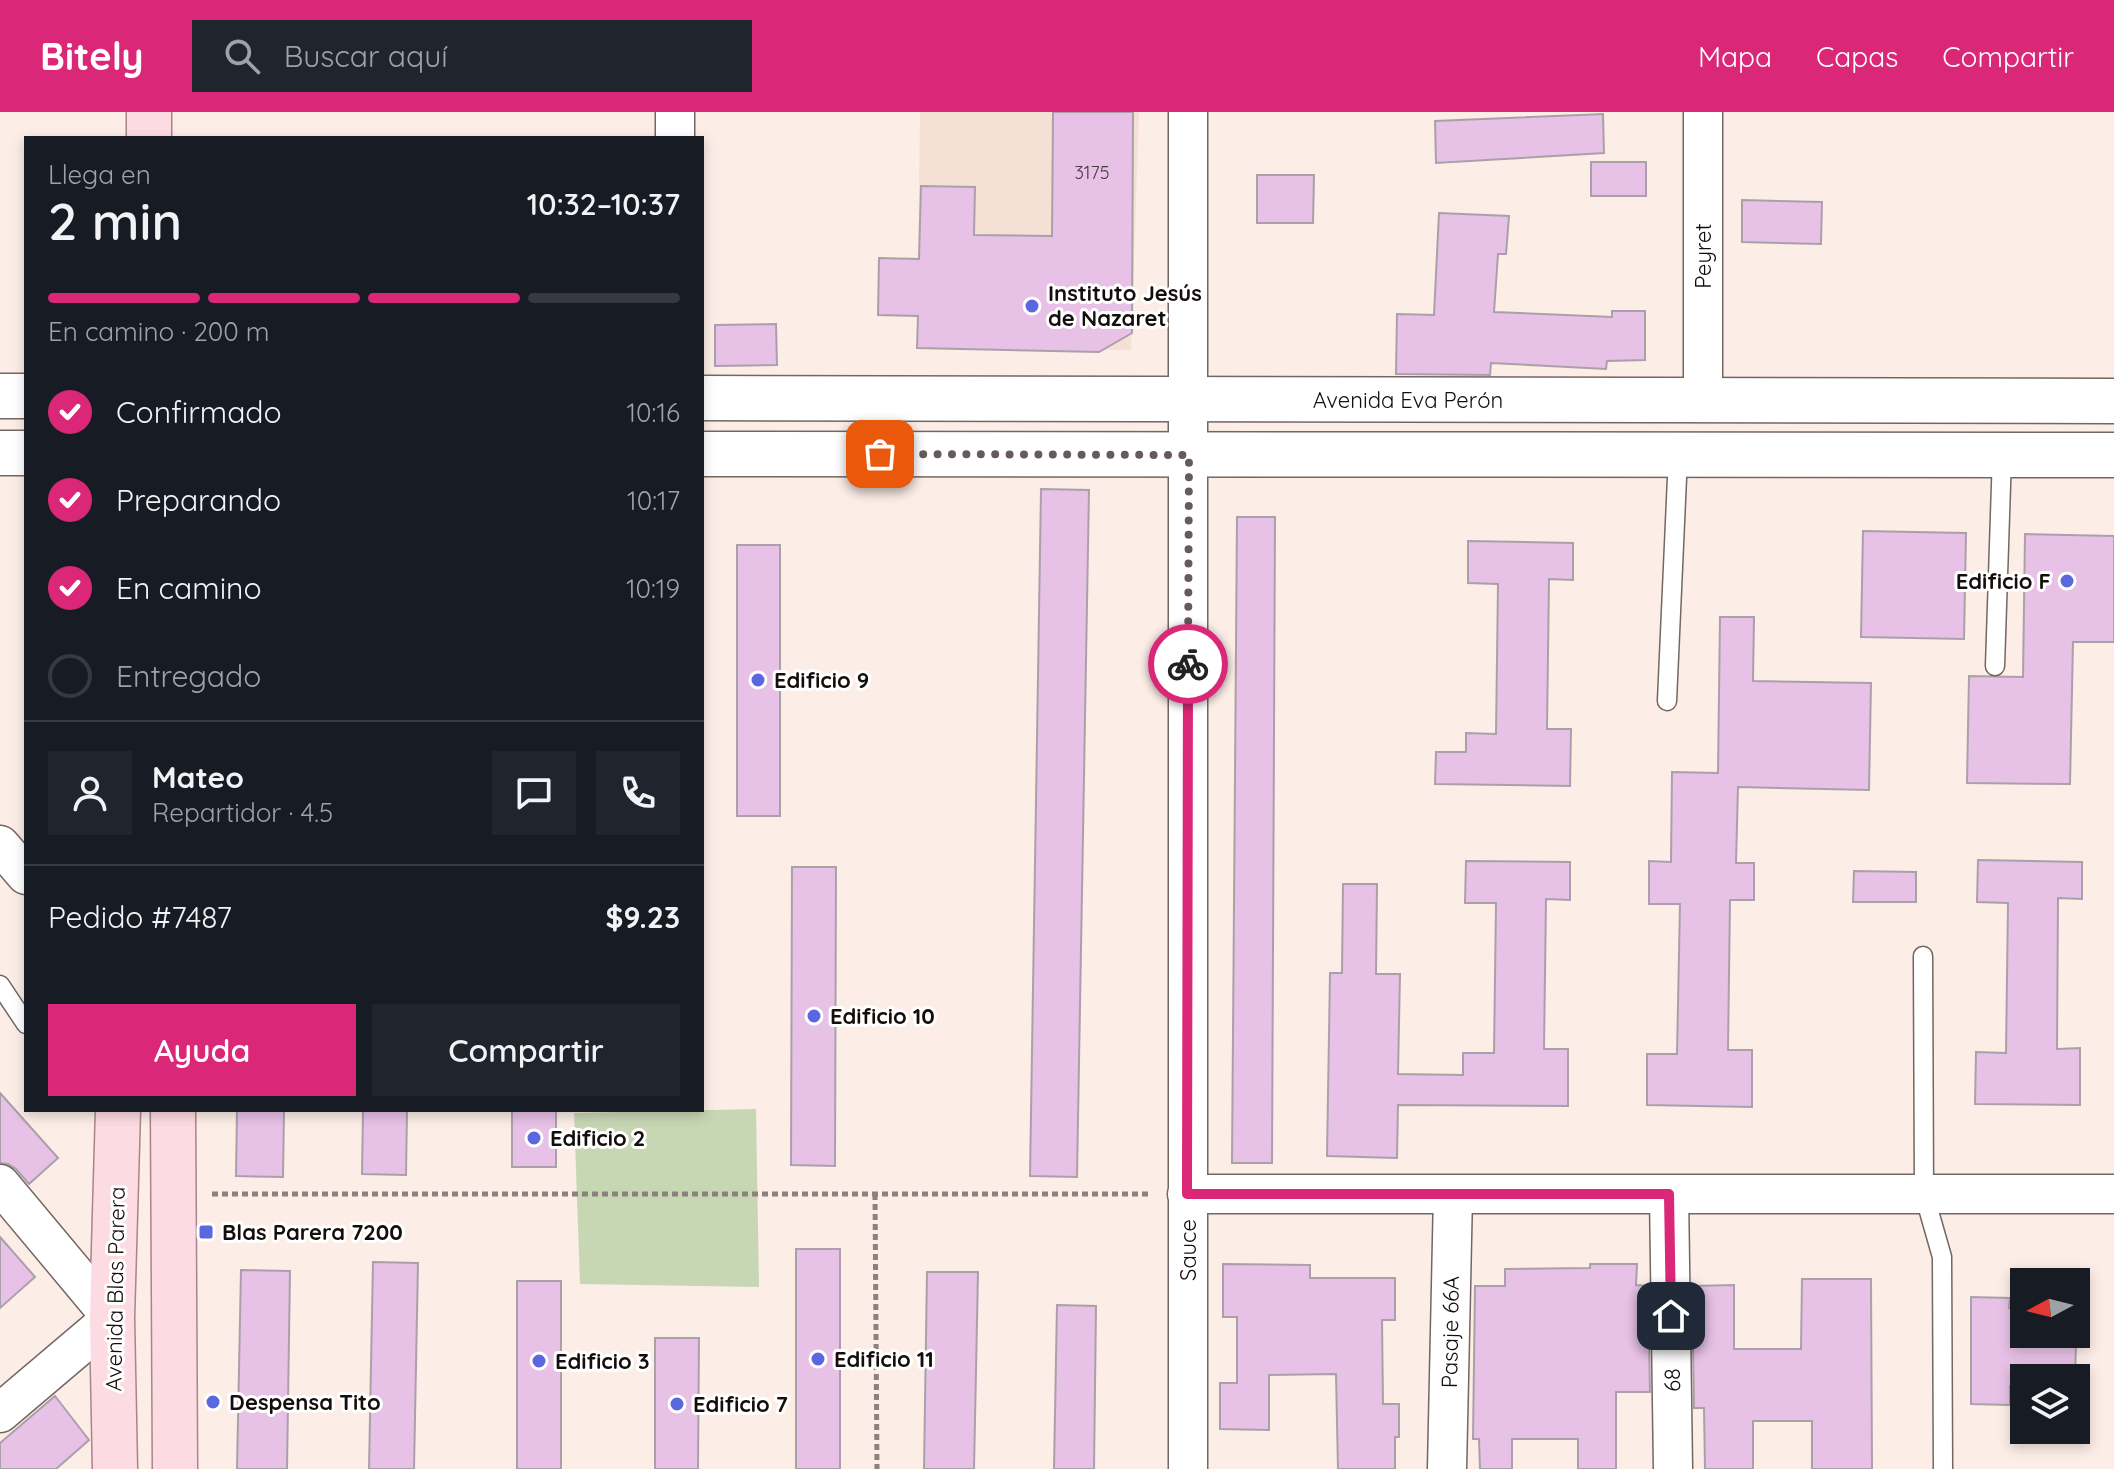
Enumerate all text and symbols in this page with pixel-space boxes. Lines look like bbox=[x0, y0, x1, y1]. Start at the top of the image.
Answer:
search box bbox=[192, 20, 752, 92]
text: Bitely bbox=[40, 32, 144, 80]
icon: search bbox=[220, 34, 264, 78]
text: Buscar aquí bbox=[284, 37, 448, 75]
text: Mapa bbox=[1698, 39, 1772, 74]
text: Capas bbox=[1816, 39, 1898, 74]
text: Compartir bbox=[1942, 39, 2074, 74]
text: Llega en bbox=[48, 158, 151, 191]
house number: 3175 bbox=[1074, 161, 1110, 184]
text: 10:32–10:37 bbox=[527, 185, 680, 223]
text: 2 min bbox=[48, 188, 182, 253]
street label: Peyret bbox=[1689, 223, 1717, 289]
place label: Instituto Jesús de Nazaret bbox=[1048, 279, 1202, 332]
marker: Instituto Jesús de Nazaret bbox=[1023, 297, 1041, 315]
text: En camino · 200 m bbox=[48, 315, 270, 348]
street label: Avenida Eva Perón bbox=[1313, 386, 1503, 414]
icon: check bbox=[48, 390, 92, 434]
text: Confirmado bbox=[116, 393, 282, 431]
text: 10:16 bbox=[626, 396, 680, 429]
pin bbox=[846, 420, 914, 488]
icon: bag bbox=[858, 432, 902, 476]
icon: check bbox=[48, 478, 92, 522]
text: Preparando bbox=[116, 481, 281, 519]
text: 10:17 bbox=[627, 484, 680, 517]
icon: check bbox=[48, 566, 92, 610]
place label: Edificio F bbox=[1956, 567, 2051, 595]
text: En camino bbox=[116, 569, 262, 607]
text: 10:19 bbox=[626, 572, 680, 605]
marker: Edificio F bbox=[2058, 572, 2076, 590]
courier bbox=[1148, 624, 1228, 704]
icon: bike bbox=[1166, 642, 1210, 686]
text: Entregado bbox=[116, 657, 261, 695]
place label: Edificio 9 bbox=[774, 666, 869, 694]
marker: Edificio 9 bbox=[749, 671, 767, 689]
button: person bbox=[48, 751, 132, 835]
button: chat bbox=[492, 751, 576, 835]
button: phone bbox=[596, 751, 680, 835]
text: Mateo bbox=[152, 758, 244, 796]
text: Repartidor · 4.5 bbox=[152, 796, 333, 829]
text: Pedido #7487 bbox=[48, 898, 232, 936]
text: $9.23 bbox=[606, 898, 680, 936]
place label: Edificio 10 bbox=[830, 1002, 935, 1030]
button: Ayuda bbox=[48, 1004, 356, 1096]
button: Compartir bbox=[372, 1004, 680, 1096]
marker: Edificio 10 bbox=[805, 1007, 823, 1025]
place label: Edificio 2 bbox=[550, 1124, 645, 1152]
marker: Edificio 2 bbox=[525, 1129, 543, 1147]
street label: Avenida Blas Parera bbox=[99, 1186, 131, 1392]
place label: Blas Parera 7200 bbox=[222, 1218, 403, 1246]
street label: Sauce bbox=[1174, 1219, 1202, 1281]
marker: Blas Parera 7200 bbox=[197, 1223, 215, 1241]
north arrow bbox=[2010, 1268, 2090, 1348]
map controls bbox=[2010, 1268, 2090, 1444]
street label: Pasaje 66A bbox=[1435, 1276, 1465, 1388]
pin bbox=[1637, 1282, 1705, 1350]
icon: home bbox=[1649, 1294, 1693, 1338]
place label: Edificio 11 bbox=[834, 1345, 934, 1373]
place label: Edificio 3 bbox=[555, 1347, 650, 1375]
marker: Edificio 11 bbox=[809, 1350, 827, 1368]
marker: Edificio 3 bbox=[530, 1352, 548, 1370]
button: layers bbox=[2010, 1364, 2090, 1444]
street label: 68 bbox=[1658, 1368, 1686, 1392]
place label: Despensa Tito bbox=[229, 1388, 381, 1416]
place label: Edificio 7 bbox=[693, 1390, 788, 1418]
marker: Despensa Tito bbox=[204, 1393, 222, 1411]
marker: Edificio 7 bbox=[668, 1395, 686, 1413]

